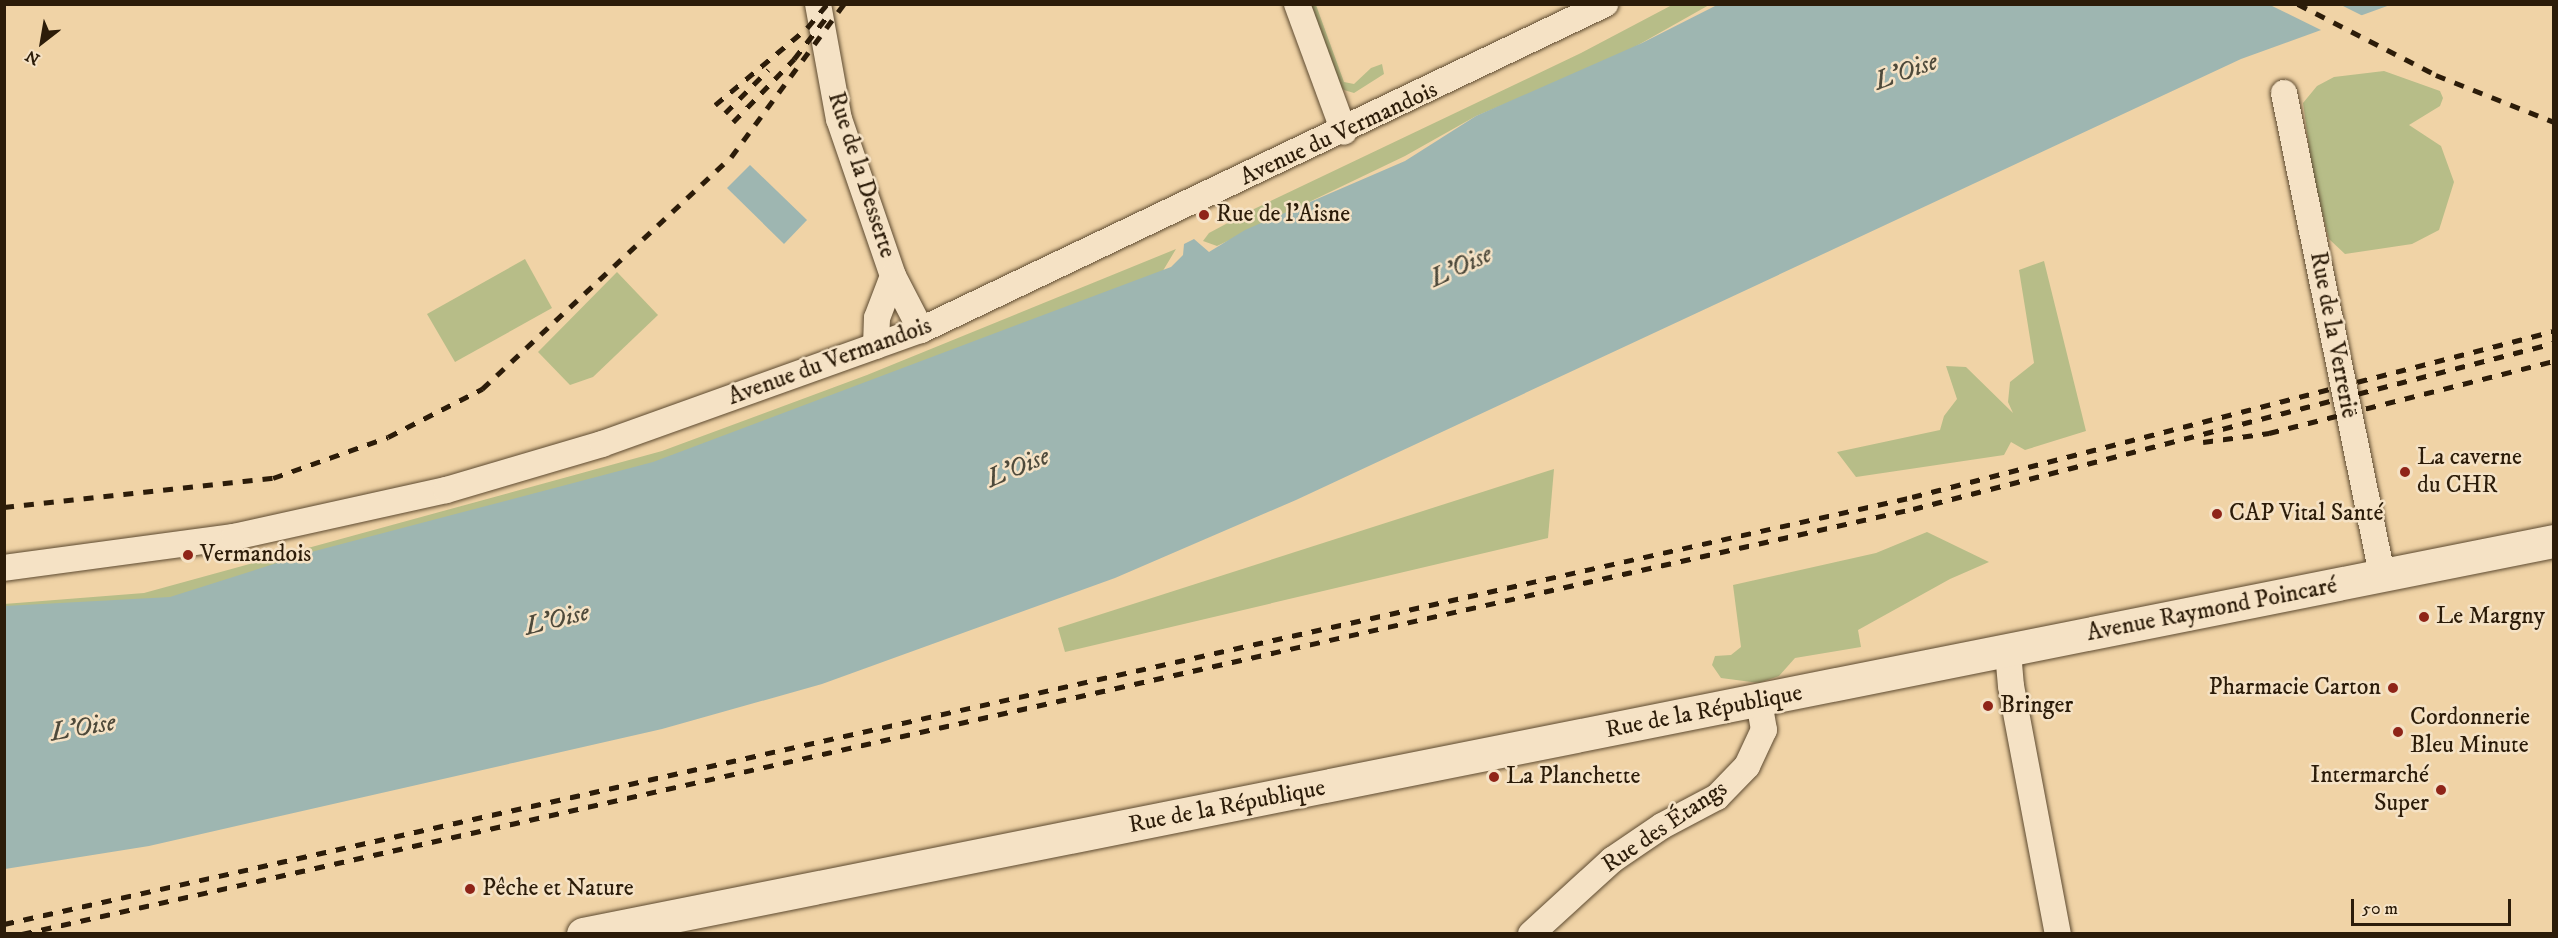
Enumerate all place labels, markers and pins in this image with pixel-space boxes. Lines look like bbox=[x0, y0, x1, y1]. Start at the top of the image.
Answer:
place label: Rue de l'Aisne bbox=[1216, 201, 1350, 229]
marker: Rue de l'Aisne bbox=[1197, 208, 1211, 222]
place label: La caverne du CHR bbox=[2417, 444, 2522, 500]
marker: La caverne du CHR bbox=[2398, 465, 2412, 479]
place label: CAP Vital Santé bbox=[2229, 500, 2383, 528]
marker: CAP Vital Santé bbox=[2210, 507, 2224, 521]
place label: Vermandois bbox=[200, 541, 311, 569]
marker: Vermandois bbox=[181, 548, 195, 562]
place label: Le Margny bbox=[2436, 603, 2545, 631]
marker: Le Margny bbox=[2417, 610, 2431, 624]
place label: Pharmacie Carton bbox=[2209, 674, 2381, 702]
marker: Pharmacie Carton bbox=[2386, 681, 2400, 695]
place label: Bringer bbox=[2000, 692, 2073, 720]
marker: Bringer bbox=[1981, 699, 1995, 713]
place label: Cordonnerie Bleu Minute bbox=[2410, 704, 2530, 760]
marker: Cordonnerie Bleu Minute bbox=[2391, 725, 2405, 739]
place label: Intermarché Super bbox=[2310, 762, 2429, 818]
place label: La Planchette bbox=[1506, 763, 1640, 791]
marker: La Planchette bbox=[1487, 770, 1501, 784]
marker: Intermarché Super bbox=[2434, 783, 2448, 797]
place label: Pêche et Nature bbox=[482, 875, 634, 903]
marker: Pêche et Nature bbox=[463, 882, 477, 896]

